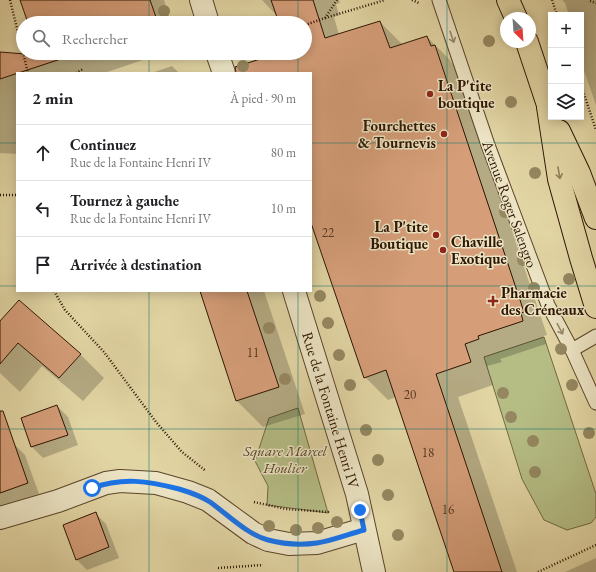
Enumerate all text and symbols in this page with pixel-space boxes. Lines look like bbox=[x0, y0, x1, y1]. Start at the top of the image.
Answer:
north arrow bbox=[500, 12, 536, 48]
map controls bbox=[548, 12, 584, 120]
button: + bbox=[548, 12, 584, 48]
search box bbox=[16, 16, 312, 60]
icon: search bbox=[30, 27, 52, 49]
text: Rechercher bbox=[62, 29, 128, 48]
one-way arrow bbox=[449, 30, 456, 43]
button: − bbox=[548, 48, 584, 84]
place label: La P'tite boutique bbox=[438, 76, 495, 112]
button: layers bbox=[548, 84, 584, 120]
text: 2 min bbox=[32, 87, 73, 109]
marker: La P'tite boutique bbox=[425, 89, 435, 99]
text: À pied · 90 m bbox=[230, 90, 296, 107]
place label: Fourchettes & Tournevis bbox=[358, 116, 436, 152]
marker: Fourchettes & Tournevis bbox=[439, 129, 449, 139]
text: Continuez bbox=[70, 135, 136, 154]
street label: Avenue Roger Salengro bbox=[478, 137, 542, 270]
icon: ahead bbox=[32, 142, 54, 164]
text: 80 m bbox=[271, 144, 296, 161]
text: Rue de la Fontaine Henri IV bbox=[70, 154, 211, 171]
one-way arrow bbox=[555, 167, 563, 180]
text: Tournez à gauche bbox=[70, 191, 179, 210]
icon: left bbox=[32, 198, 54, 220]
text: 10 m bbox=[271, 200, 296, 217]
text: Rue de la Fontaine Henri IV bbox=[70, 210, 211, 227]
place label: La P'tite Boutique bbox=[370, 217, 428, 253]
house number: 22 bbox=[322, 224, 335, 241]
marker: La P'tite Boutique bbox=[431, 230, 441, 240]
place label: Chaville Exotique bbox=[451, 232, 507, 268]
marker: Chaville Exotique bbox=[438, 245, 448, 255]
icon: arrive bbox=[32, 254, 54, 276]
text: Arrivée à destination bbox=[70, 255, 202, 274]
place label: Pharmacie des Créneaux bbox=[501, 283, 585, 319]
marker: Pharmacie des Créneaux bbox=[488, 296, 498, 306]
one-way arrow bbox=[557, 323, 565, 335]
street label: Rue de la Fontaine Henri IV bbox=[298, 329, 364, 492]
house number: 11 bbox=[247, 344, 259, 361]
house number: 20 bbox=[404, 386, 416, 403]
park label: Square Marcel Houlier bbox=[242, 441, 328, 477]
house number: 18 bbox=[422, 444, 434, 461]
route start bbox=[83, 479, 101, 497]
route end bbox=[351, 501, 369, 519]
house number: 16 bbox=[442, 501, 454, 518]

